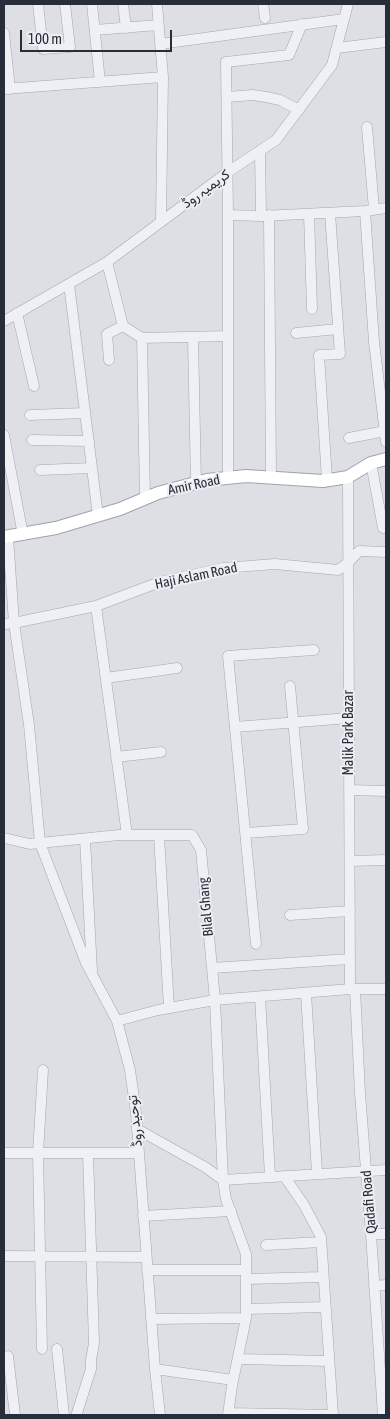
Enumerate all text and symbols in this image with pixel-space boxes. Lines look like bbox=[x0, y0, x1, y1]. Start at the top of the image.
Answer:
scale bar bbox=[22, 20, 175, 52]
text: 100 m bbox=[28, 30, 62, 47]
street label: کریمیہ روڈ bbox=[179, 166, 233, 212]
street label: Amir Road bbox=[166, 471, 222, 499]
street label: Haji Aslam Road bbox=[153, 559, 239, 593]
street label: Malik Park Bazar bbox=[341, 690, 357, 776]
street label: Bilal Ghang bbox=[195, 877, 217, 937]
street label: توحید روڈ bbox=[124, 1094, 146, 1148]
street label: Qadafi Road bbox=[358, 1170, 380, 1234]

